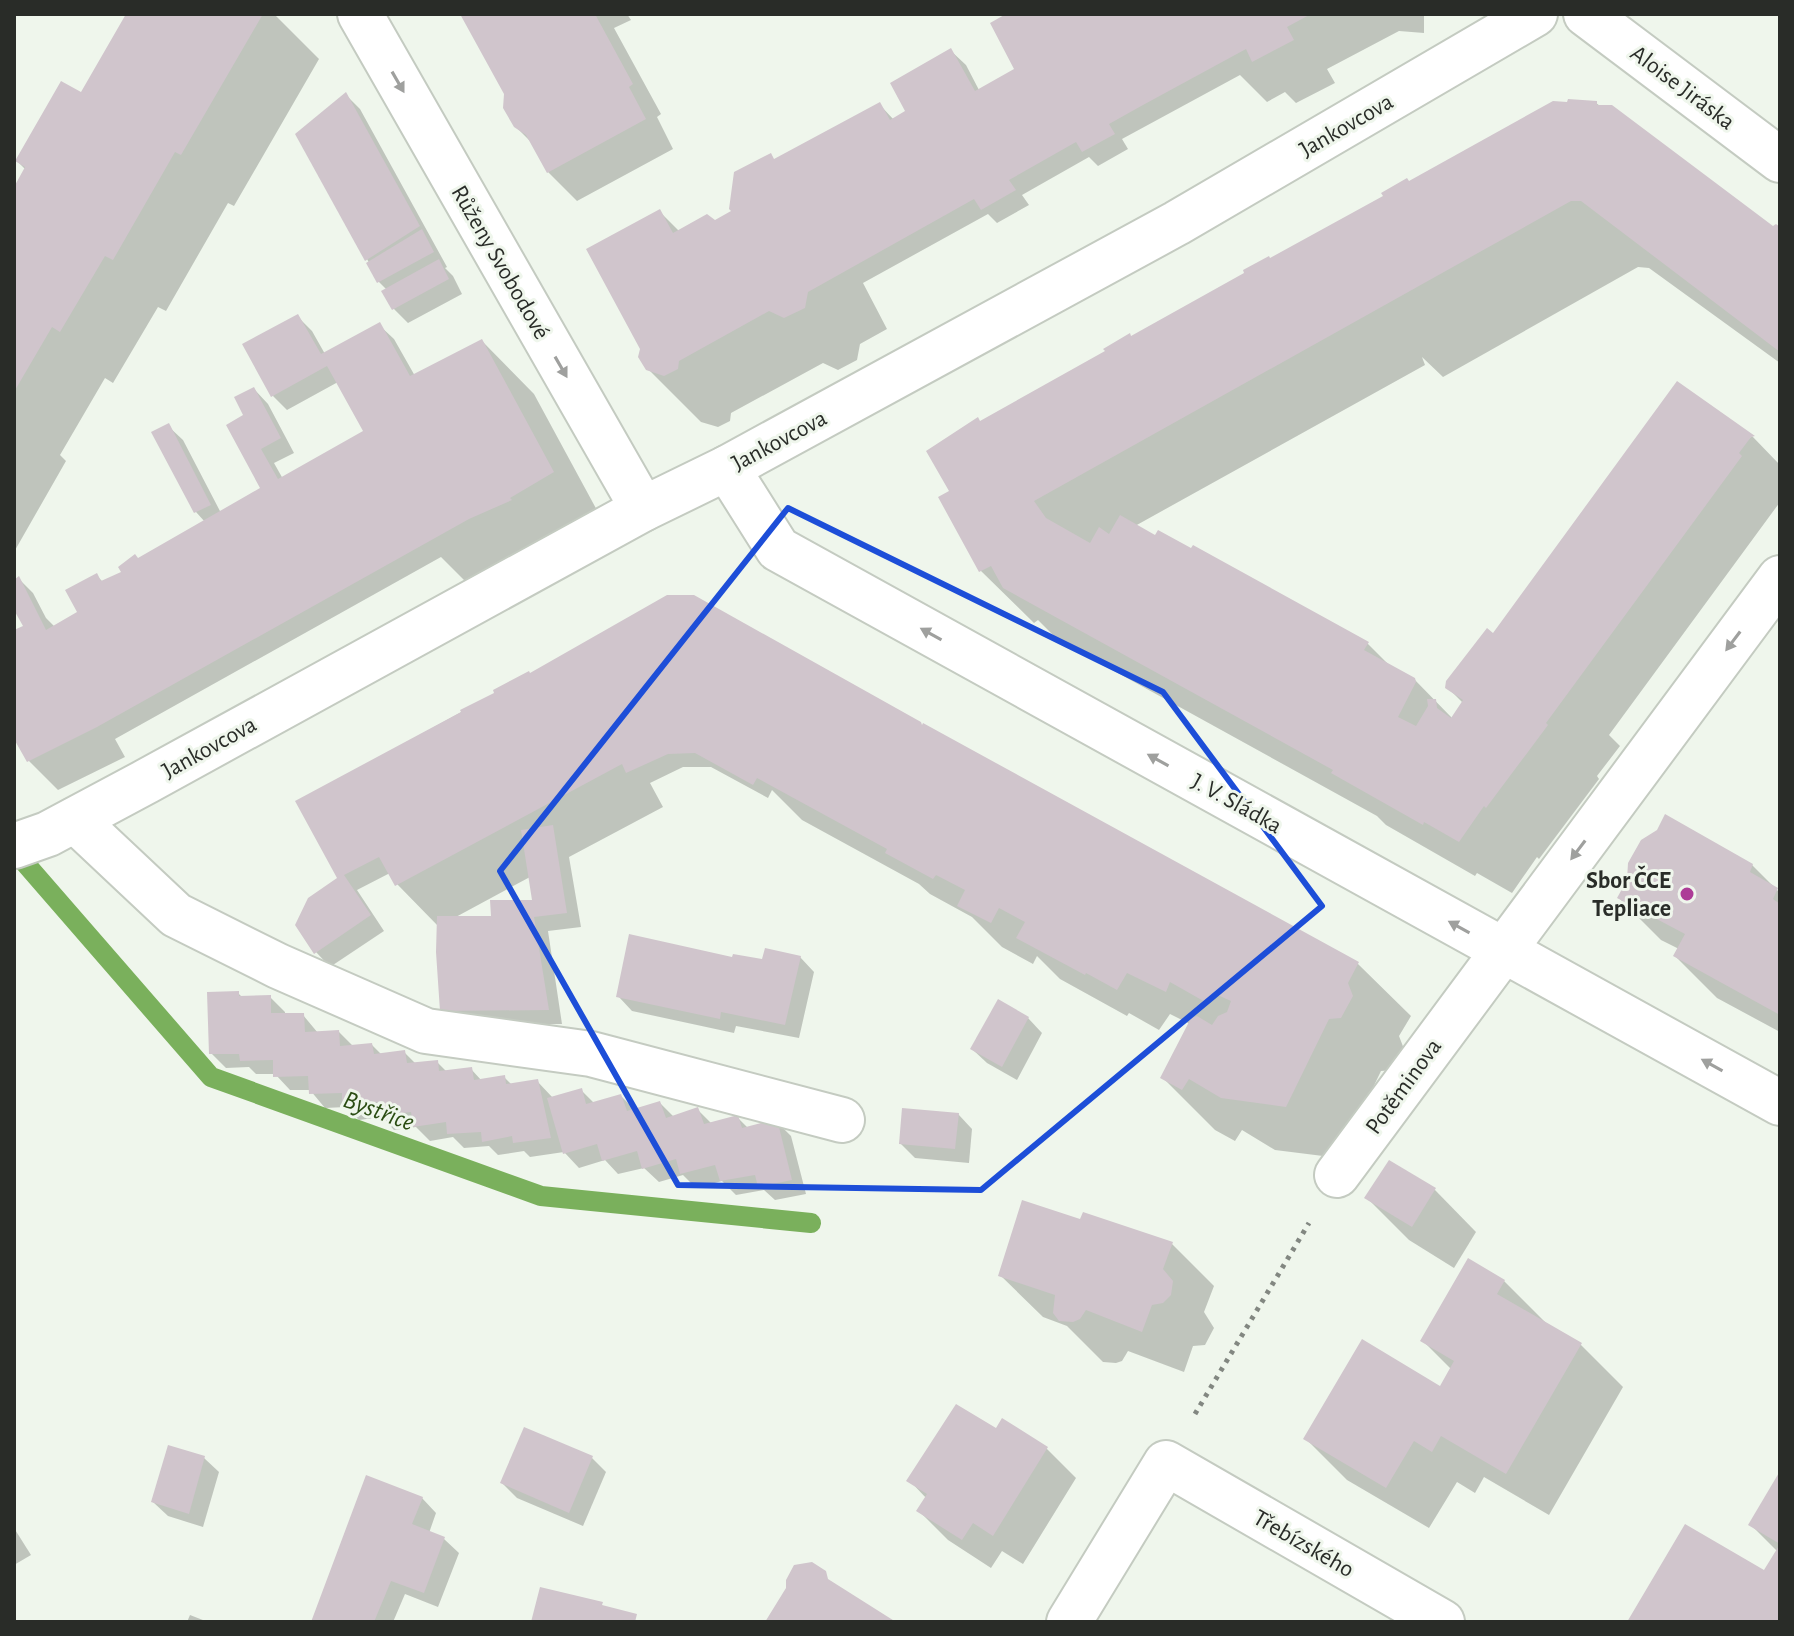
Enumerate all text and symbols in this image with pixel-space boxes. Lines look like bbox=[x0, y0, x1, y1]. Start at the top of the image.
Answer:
street label: Aloise Jiráska bbox=[1626, 41, 1739, 135]
one-way arrow bbox=[391, 71, 405, 93]
street label: Jankovcova bbox=[1296, 90, 1397, 162]
street label: Růženy Svobodové bbox=[446, 182, 554, 343]
one-way arrow bbox=[554, 356, 568, 378]
street label: Jankovcova bbox=[728, 406, 831, 476]
one-way arrow bbox=[920, 627, 942, 641]
one-way arrow bbox=[1726, 631, 1742, 651]
street label: Jankovcova bbox=[158, 712, 261, 783]
one-way arrow bbox=[1147, 753, 1169, 767]
street label: J. V. Sládka bbox=[1187, 769, 1286, 838]
one-way arrow bbox=[1571, 839, 1587, 860]
place label: Sbor ČCE Tepliace bbox=[1586, 865, 1671, 921]
marker: Sbor ČCE Tepliace bbox=[1678, 885, 1696, 903]
one-way arrow bbox=[1448, 920, 1470, 934]
street label: Potěminova bbox=[1361, 1034, 1446, 1139]
one-way arrow bbox=[1700, 1058, 1723, 1072]
water label: Bystřice bbox=[340, 1086, 418, 1136]
street label: Třebízského bbox=[1249, 1506, 1358, 1582]

